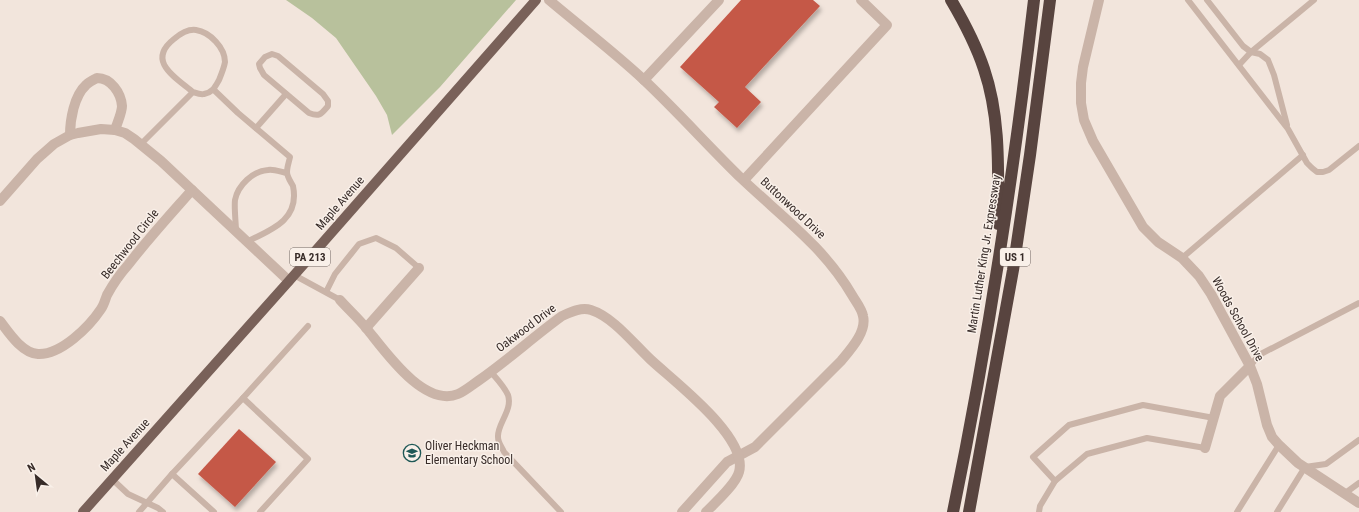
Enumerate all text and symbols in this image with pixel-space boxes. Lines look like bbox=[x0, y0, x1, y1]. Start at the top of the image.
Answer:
street label: Maple Avenue bbox=[313, 173, 367, 233]
street label: Buttonwood Drive bbox=[758, 174, 829, 242]
street label: Martin Luther King Jr. Expressway bbox=[965, 174, 1003, 334]
street label: Beechwood Circle bbox=[98, 206, 162, 282]
road number: PA 213 bbox=[290, 248, 330, 266]
road number: US 1 bbox=[1000, 248, 1030, 266]
street label: Woods School Drive bbox=[1209, 274, 1267, 364]
street label: Oakwood Drive bbox=[493, 301, 559, 355]
street label: Maple Avenue bbox=[98, 415, 153, 474]
place label: Oliver Heckman Elementary School bbox=[425, 439, 513, 467]
school or university icon: Oliver Heckman Elementary School bbox=[402, 443, 422, 463]
north arrow bbox=[16, 456, 56, 496]
text: N bbox=[25, 460, 38, 475]

